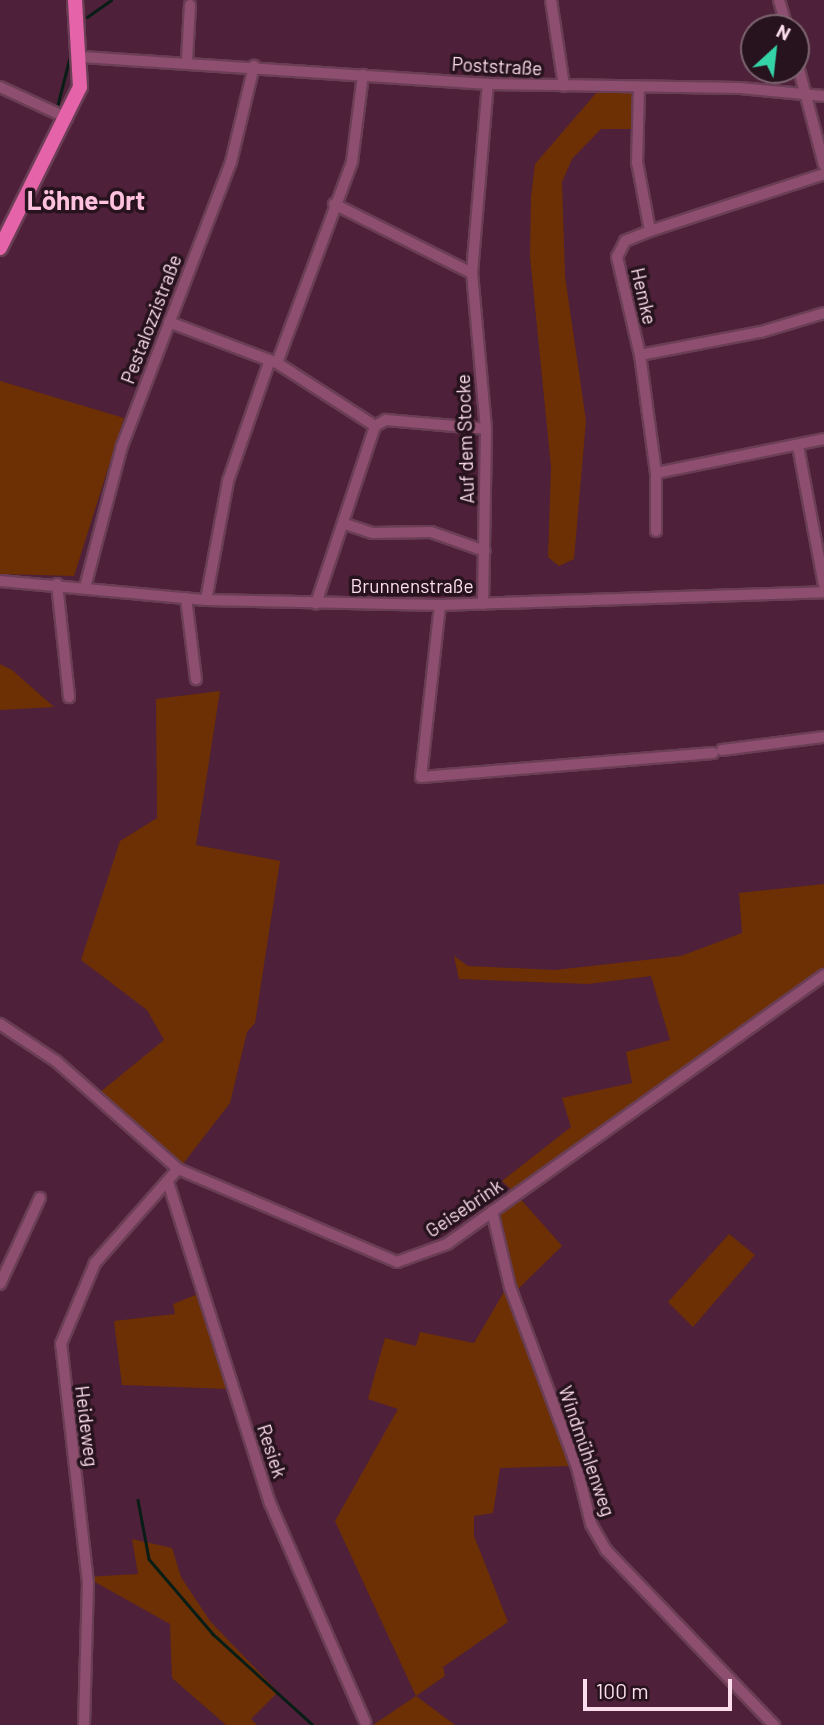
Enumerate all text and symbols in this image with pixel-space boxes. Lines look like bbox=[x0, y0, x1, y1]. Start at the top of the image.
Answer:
north arrow bbox=[740, 14, 810, 84]
text: N bbox=[773, 19, 795, 45]
street label: Poststraße bbox=[451, 52, 543, 80]
district label: Löhne-Ort bbox=[27, 184, 145, 216]
street label: Pestalozzistraße bbox=[116, 251, 186, 387]
street label: Hemke bbox=[626, 265, 662, 327]
street label: Auf dem Stocke bbox=[451, 374, 479, 504]
street label: Brunnenstraße bbox=[350, 575, 474, 597]
street label: Geisebrink bbox=[421, 1174, 507, 1242]
street label: Windmühlenweg bbox=[554, 1383, 620, 1519]
street label: Heideweg bbox=[71, 1384, 103, 1468]
street label: Resiek bbox=[253, 1421, 291, 1481]
scale bar bbox=[586, 1666, 735, 1710]
text: 100 m bbox=[596, 1678, 649, 1703]

